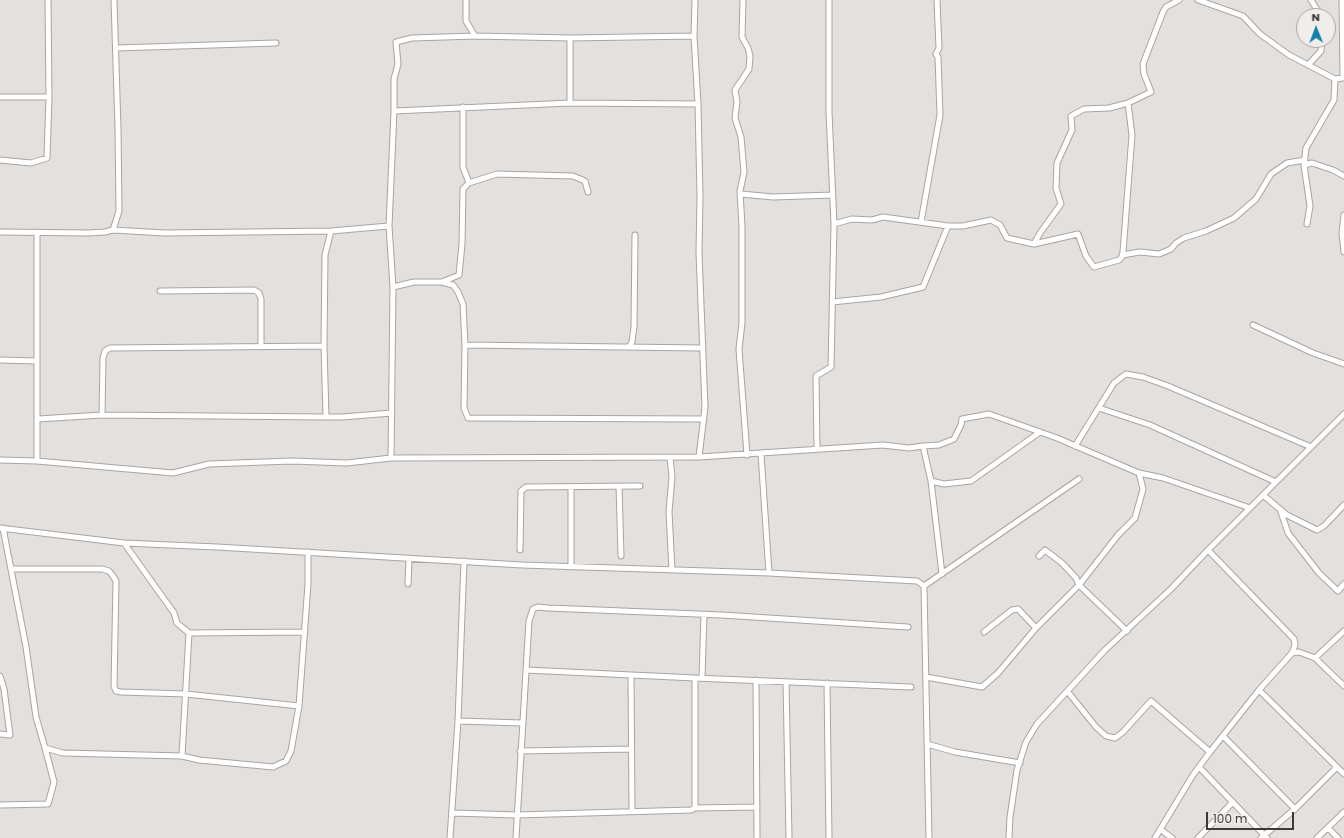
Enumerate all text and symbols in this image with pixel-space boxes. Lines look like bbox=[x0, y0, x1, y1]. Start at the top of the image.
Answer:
north arrow bbox=[1296, 8, 1336, 48]
text: N bbox=[1312, 9, 1320, 25]
scale bar bbox=[1208, 804, 1296, 830]
text: 100 m bbox=[1213, 810, 1247, 827]

